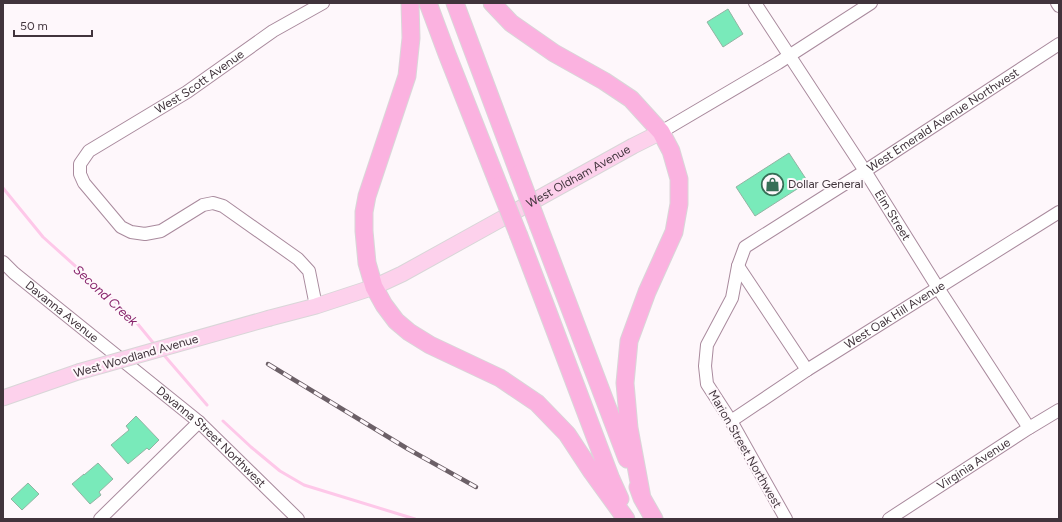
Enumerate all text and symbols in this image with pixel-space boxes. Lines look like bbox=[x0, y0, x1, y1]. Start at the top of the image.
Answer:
scale bar bbox=[14, 12, 92, 38]
text: 50 m bbox=[20, 19, 48, 33]
street label: West Scott Avenue bbox=[152, 47, 247, 117]
street label: West Emerald Avenue Northwest bbox=[864, 65, 1022, 175]
street label: West Oldham Avenue bbox=[524, 142, 633, 211]
shop icon: Dollar General bbox=[759, 171, 785, 197]
place label: Dollar General bbox=[788, 177, 863, 191]
street label: Elm Street bbox=[872, 188, 914, 243]
water label: Second Creek bbox=[71, 262, 141, 329]
street label: Davanna Avenue bbox=[23, 278, 101, 345]
street label: West Oak Hill Avenue bbox=[842, 278, 948, 352]
street label: West Woodland Avenue bbox=[72, 331, 200, 380]
street label: Davanna Street Northwest bbox=[154, 384, 269, 491]
street label: Marion Street Northwest bbox=[706, 388, 785, 511]
street label: Virginia Avenue bbox=[935, 435, 1013, 493]

